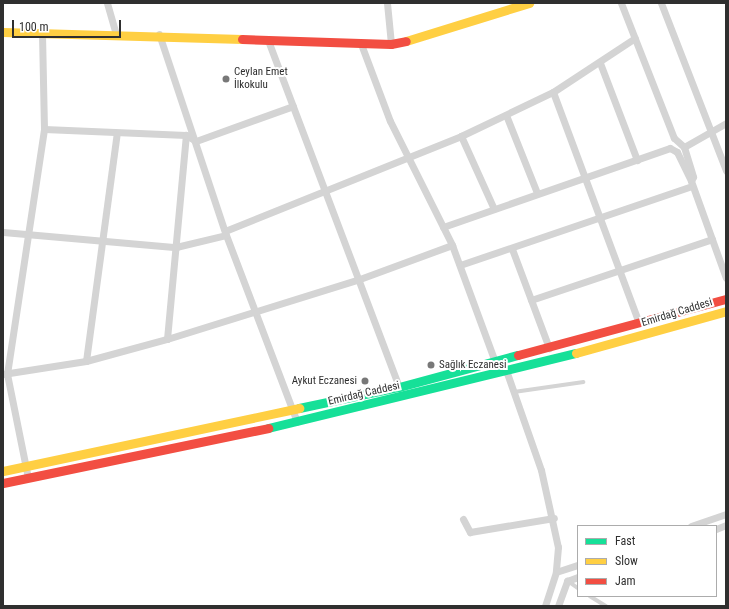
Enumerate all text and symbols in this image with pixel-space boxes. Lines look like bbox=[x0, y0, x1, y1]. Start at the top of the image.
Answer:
scale bar bbox=[14, 12, 123, 38]
text: 100 m bbox=[19, 20, 49, 34]
place label: Ceylan Emet İlkokulu bbox=[234, 66, 288, 92]
marker: Ceylan Emet İlkokulu bbox=[221, 74, 231, 84]
street label: Emirdağ Caddesi bbox=[640, 296, 714, 330]
place label: Sağlık Eczanesi bbox=[439, 358, 507, 372]
marker: Sağlık Eczanesi bbox=[426, 360, 436, 370]
place label: Aykut Eczanesi bbox=[292, 374, 357, 388]
marker: Aykut Eczanesi bbox=[360, 376, 370, 386]
street label: Emirdağ Caddesi bbox=[327, 379, 401, 409]
legend bbox=[577, 525, 717, 597]
text: Fast bbox=[615, 534, 635, 548]
text: Slow bbox=[615, 554, 638, 568]
text: Jam bbox=[615, 574, 636, 588]

